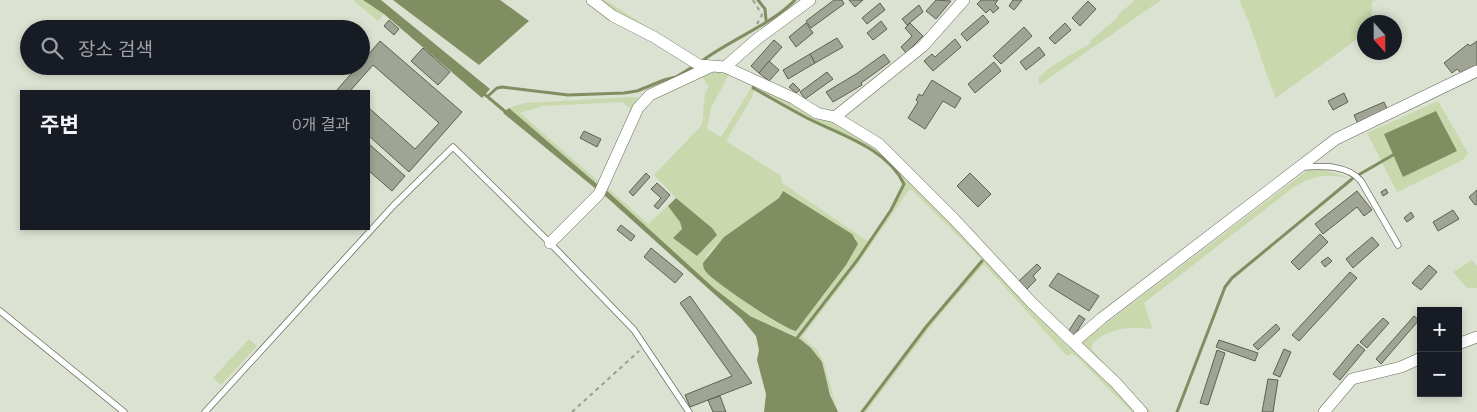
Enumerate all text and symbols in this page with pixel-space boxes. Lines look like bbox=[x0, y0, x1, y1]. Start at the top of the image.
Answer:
north arrow bbox=[1357, 15, 1402, 60]
search box bbox=[20, 20, 370, 75]
icon: search bbox=[38, 34, 66, 62]
text: 장소 검색 bbox=[78, 37, 153, 61]
text: 주변 bbox=[40, 111, 79, 137]
text: 0개 결과 bbox=[292, 114, 350, 134]
map controls bbox=[1417, 307, 1462, 397]
button: + bbox=[1417, 307, 1462, 352]
button: − bbox=[1417, 352, 1462, 397]

